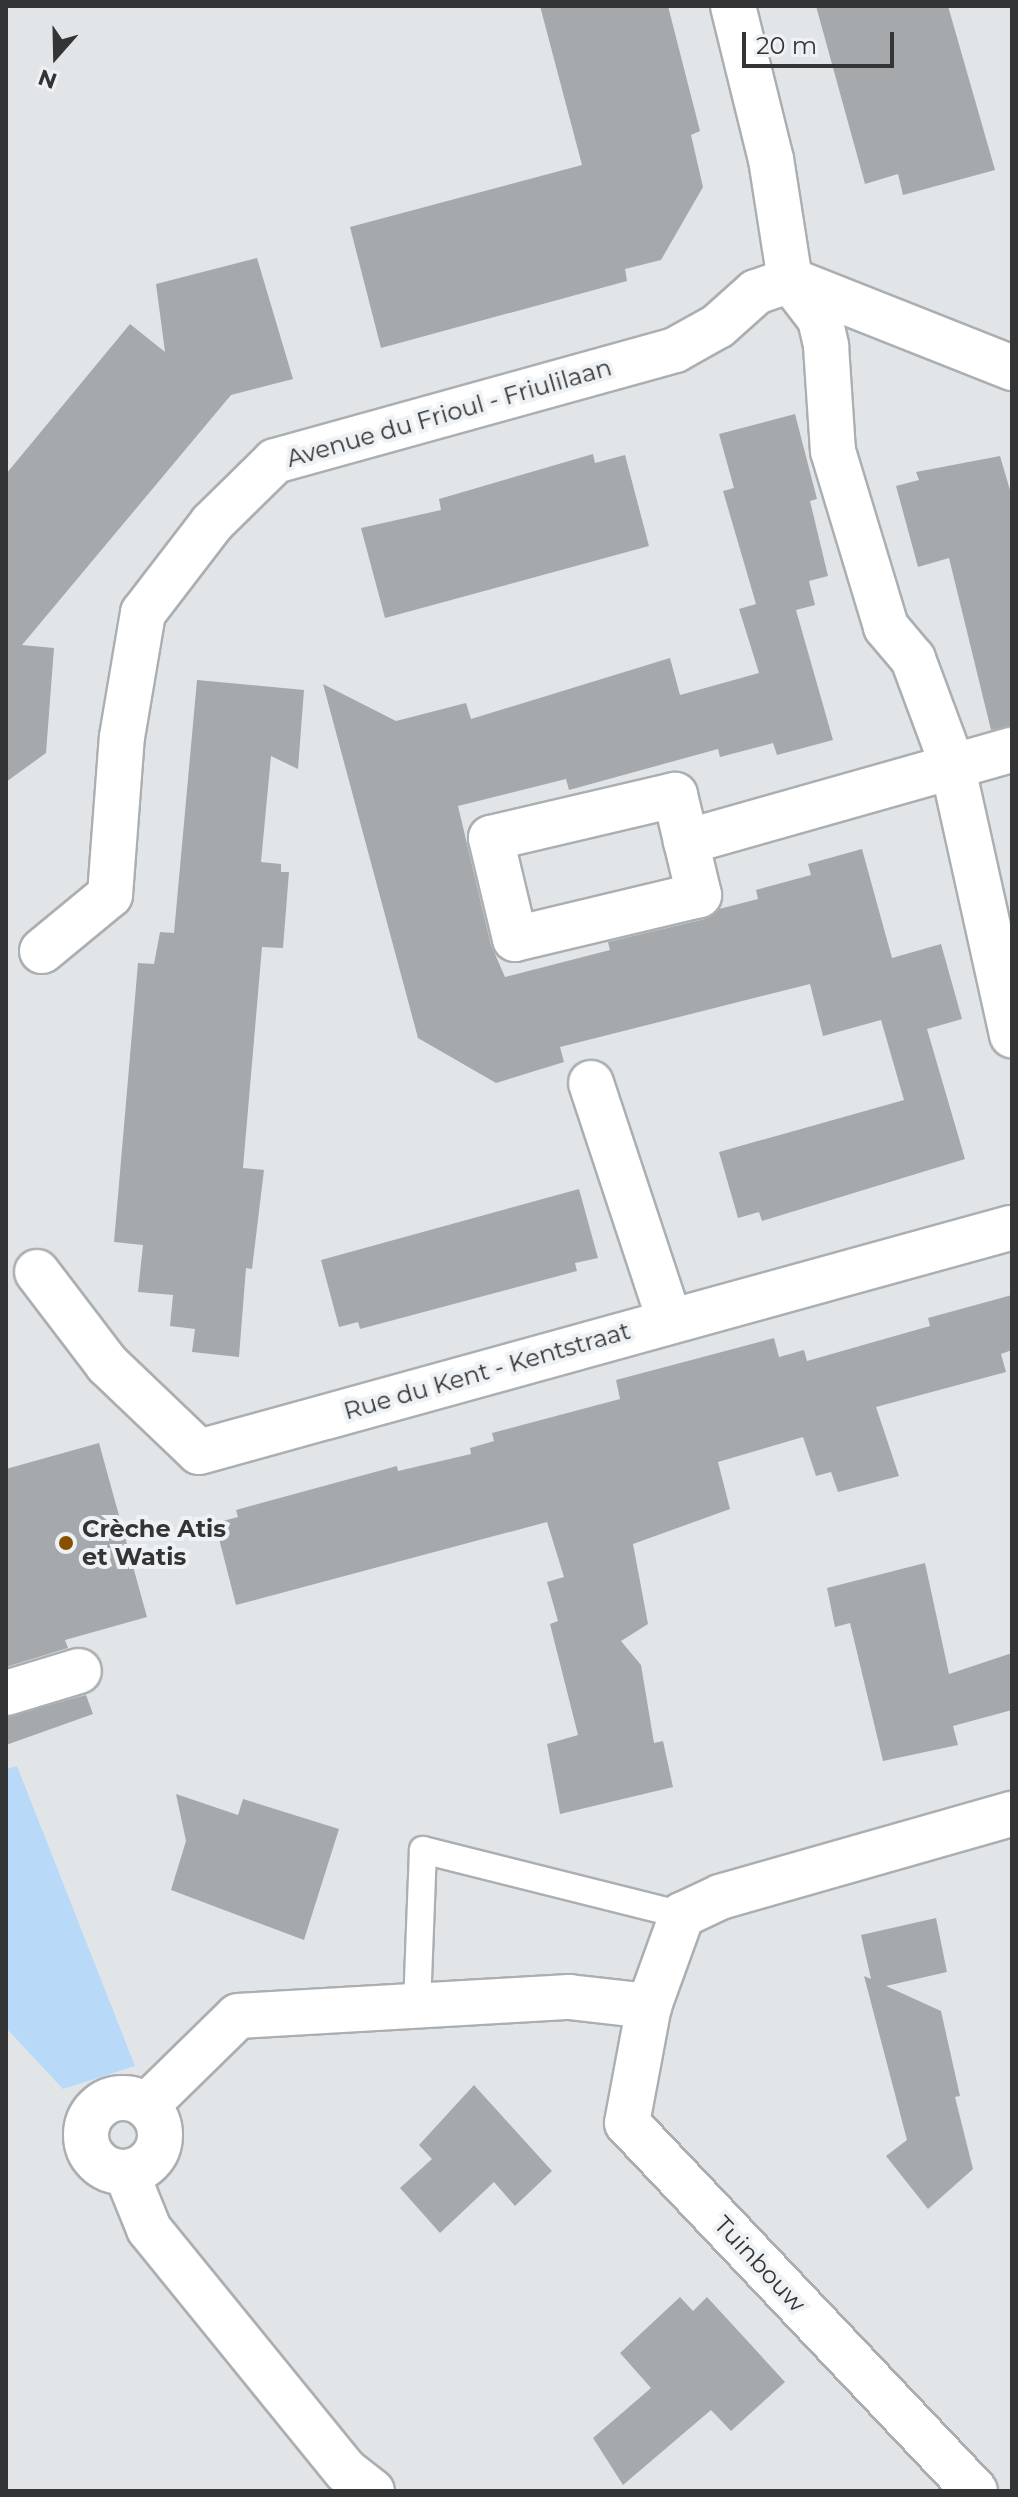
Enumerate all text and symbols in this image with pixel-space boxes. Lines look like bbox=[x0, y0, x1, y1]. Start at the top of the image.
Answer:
north arrow bbox=[16, 16, 96, 96]
scale bar bbox=[746, 16, 898, 66]
text: 20 m bbox=[756, 31, 817, 60]
text: N bbox=[35, 63, 61, 95]
street label: Avenue du Frioul - Friulilaan bbox=[283, 353, 615, 473]
street label: Rue du Kent - Kentstraat bbox=[340, 1316, 634, 1426]
place label: Crèche Atis et Watis bbox=[82, 1515, 226, 1571]
marker: Crèche Atis et Watis bbox=[57, 1534, 75, 1552]
street label: Tuinbouw bbox=[708, 2210, 812, 2318]

